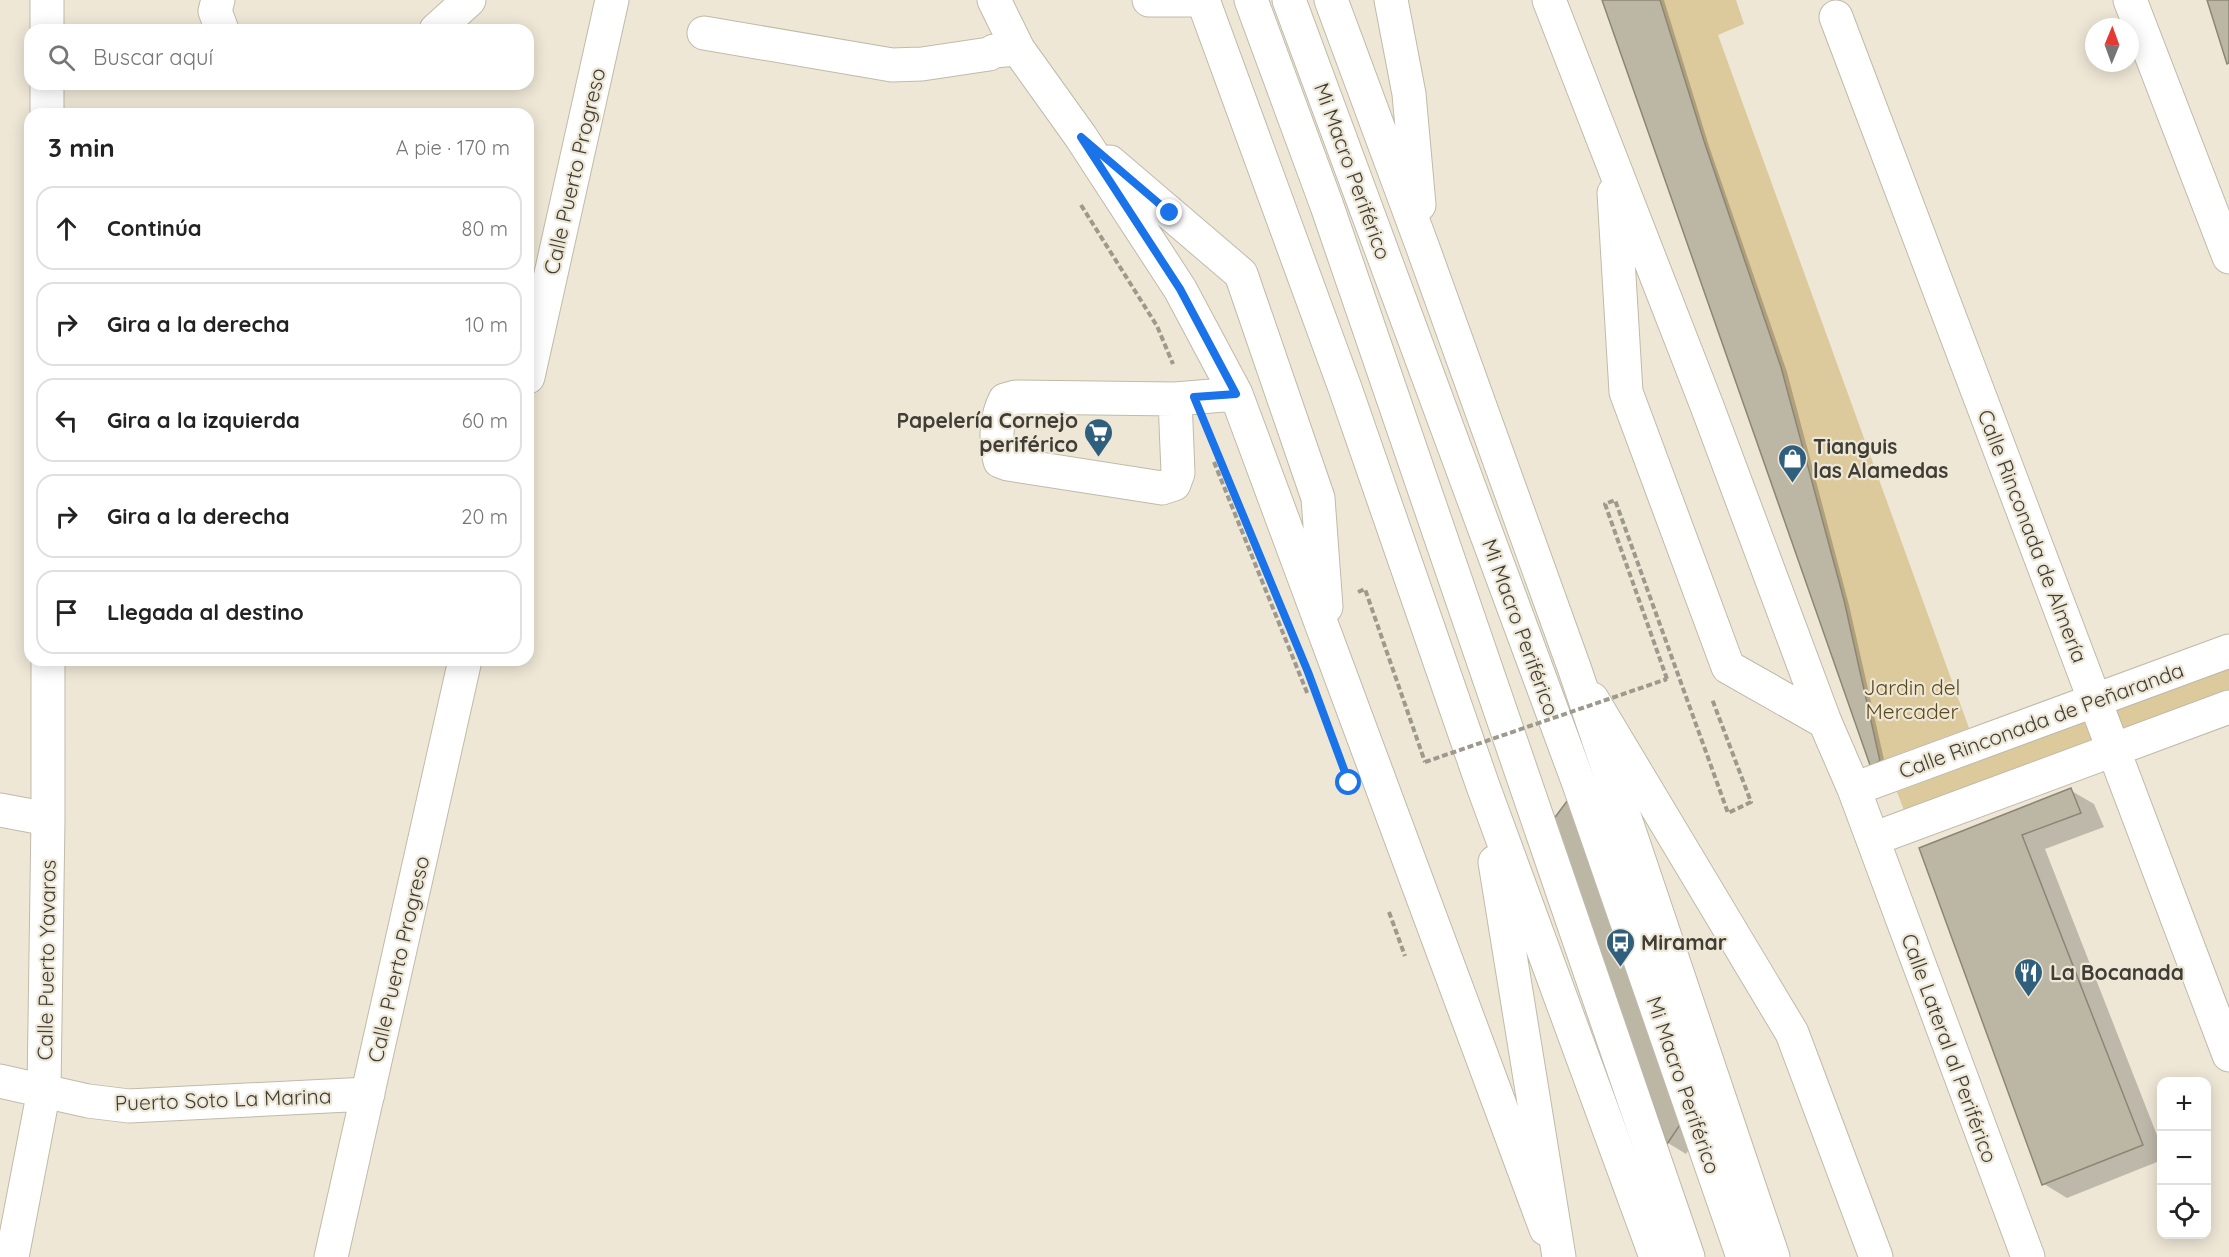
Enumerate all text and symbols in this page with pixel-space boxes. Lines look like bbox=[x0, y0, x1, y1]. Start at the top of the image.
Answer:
north arrow bbox=[2085, 18, 2139, 72]
search box bbox=[24, 24, 534, 90]
icon: search bbox=[45, 41, 78, 74]
text: Buscar aquí bbox=[93, 43, 213, 71]
street label: Calle Puerto Progreso bbox=[538, 65, 610, 277]
street label: Mi Macro Periférico bbox=[1309, 79, 1397, 263]
text: 3 min bbox=[48, 131, 115, 164]
text: A pie · 170 m bbox=[396, 135, 510, 160]
route end bbox=[1156, 199, 1182, 225]
icon: ahead bbox=[50, 212, 83, 245]
text: Continúa bbox=[107, 214, 202, 242]
text: 80 m bbox=[462, 216, 508, 241]
icon: right bbox=[50, 308, 83, 341]
text: Gira a la derecha bbox=[107, 310, 290, 338]
text: 10 m bbox=[465, 312, 508, 337]
icon: left bbox=[50, 404, 83, 437]
text: Gira a la izquierda bbox=[107, 406, 300, 434]
street label: Calle Rinconada de Almería bbox=[1973, 406, 2093, 666]
place label: Papelería Cornejo periférico bbox=[897, 407, 1078, 457]
text: 60 m bbox=[462, 408, 508, 433]
supermarket icon: Papelería Cornejo periférico bbox=[1083, 416, 1115, 458]
place label: Tianguis las Alamedas bbox=[1813, 433, 1948, 483]
shop icon: Tianguis las Alamedas bbox=[1776, 442, 1808, 484]
icon: right bbox=[50, 500, 83, 533]
text: Gira a la derecha bbox=[107, 502, 290, 530]
text: 20 m bbox=[461, 504, 508, 529]
street label: Mi Macro Periférico bbox=[1477, 535, 1565, 719]
icon: arrive bbox=[50, 596, 83, 629]
text: Llegada al destino bbox=[107, 598, 304, 626]
street label: Calle Rinconada de Peñaranda bbox=[1895, 656, 2187, 784]
park label: Jardin del Mercader bbox=[1864, 674, 1960, 724]
route start bbox=[1335, 769, 1361, 795]
street label: Calle Puerto Progreso bbox=[362, 853, 434, 1065]
street label: Calle Puerto Yavaros bbox=[31, 859, 61, 1061]
bus stop icon: Miramar bbox=[1604, 926, 1636, 968]
place label: Miramar bbox=[1641, 929, 1727, 955]
street label: Calle Lateral al Periférico bbox=[1896, 930, 2004, 1166]
restaurant icon: La Bocanada bbox=[2013, 956, 2045, 998]
place label: La Bocanada bbox=[2050, 959, 2184, 985]
street label: Mi Macro Periférico bbox=[1641, 993, 1727, 1177]
map controls bbox=[2157, 1077, 2211, 1239]
button: + bbox=[2157, 1077, 2211, 1131]
street label: Puerto Soto La Marina bbox=[114, 1082, 332, 1116]
button: − bbox=[2157, 1131, 2211, 1185]
button: locate bbox=[2157, 1185, 2211, 1239]

